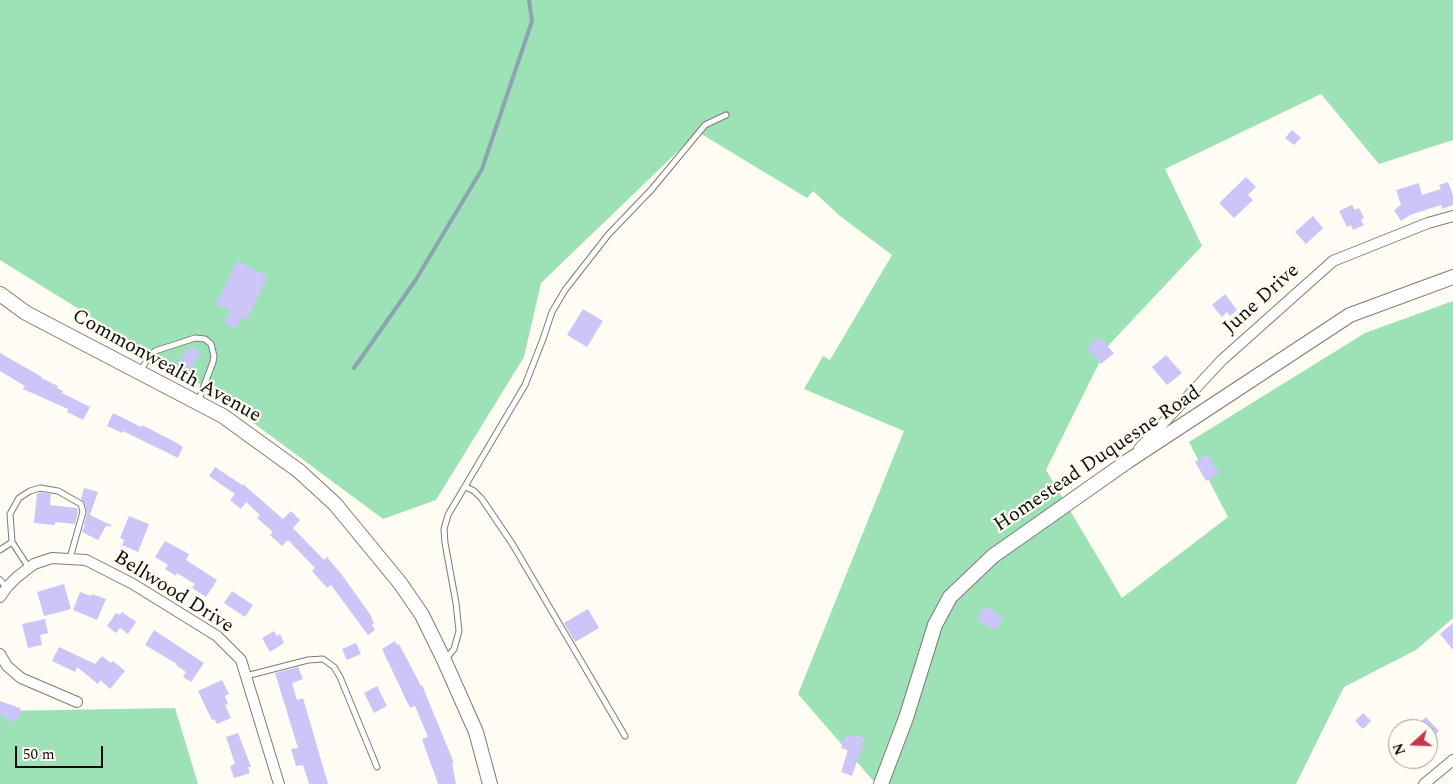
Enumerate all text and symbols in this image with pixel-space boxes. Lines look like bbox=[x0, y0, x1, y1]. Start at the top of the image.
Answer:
street label: June Drive bbox=[1219, 260, 1305, 340]
street label: Commonwealth Avenue bbox=[67, 305, 265, 429]
street label: Homestead Duquesne Road bbox=[990, 382, 1206, 538]
street label: Bellwood Drive bbox=[109, 547, 237, 639]
north arrow bbox=[1388, 719, 1438, 769]
scale bar bbox=[18, 736, 105, 768]
text: N bbox=[1388, 740, 1411, 758]
text: 50 m bbox=[23, 743, 55, 766]

